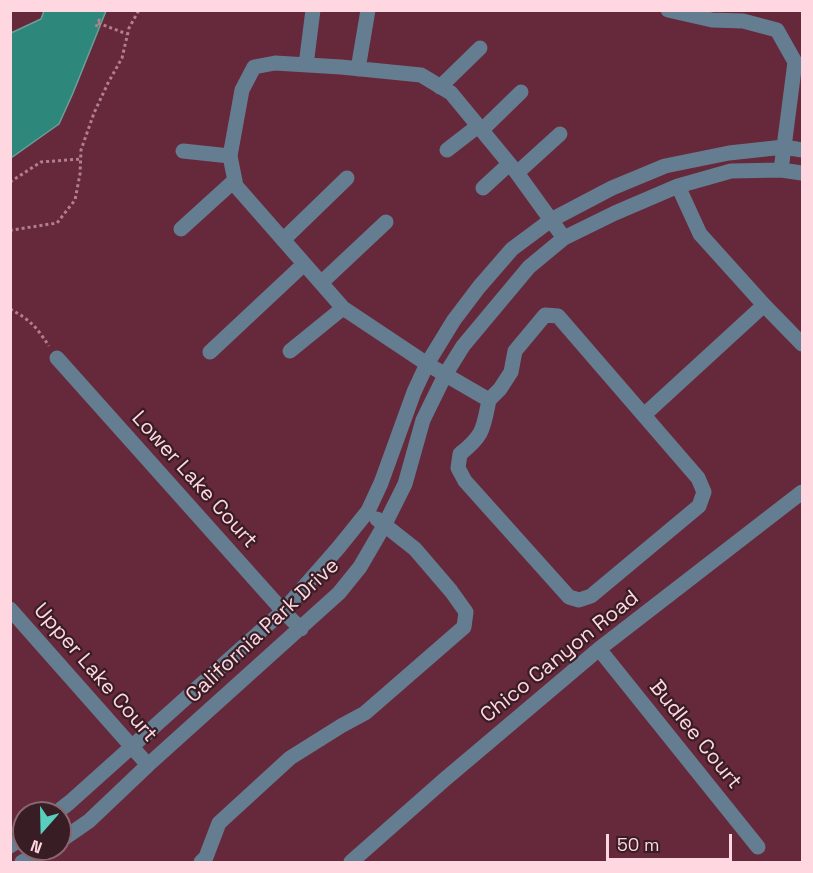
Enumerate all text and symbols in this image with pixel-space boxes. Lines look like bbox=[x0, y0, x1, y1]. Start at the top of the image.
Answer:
street label: Lower Lake Court bbox=[126, 406, 262, 554]
street label: California Park Drive bbox=[181, 553, 345, 709]
street label: Chico Canyon Road bbox=[476, 585, 644, 729]
street label: Upper Lake Court bbox=[28, 598, 162, 748]
street label: Budlee Court bbox=[643, 676, 747, 794]
north arrow bbox=[12, 801, 72, 861]
scale bar bbox=[609, 822, 735, 860]
text: 50 m bbox=[617, 833, 659, 856]
text: N bbox=[28, 835, 45, 858]

